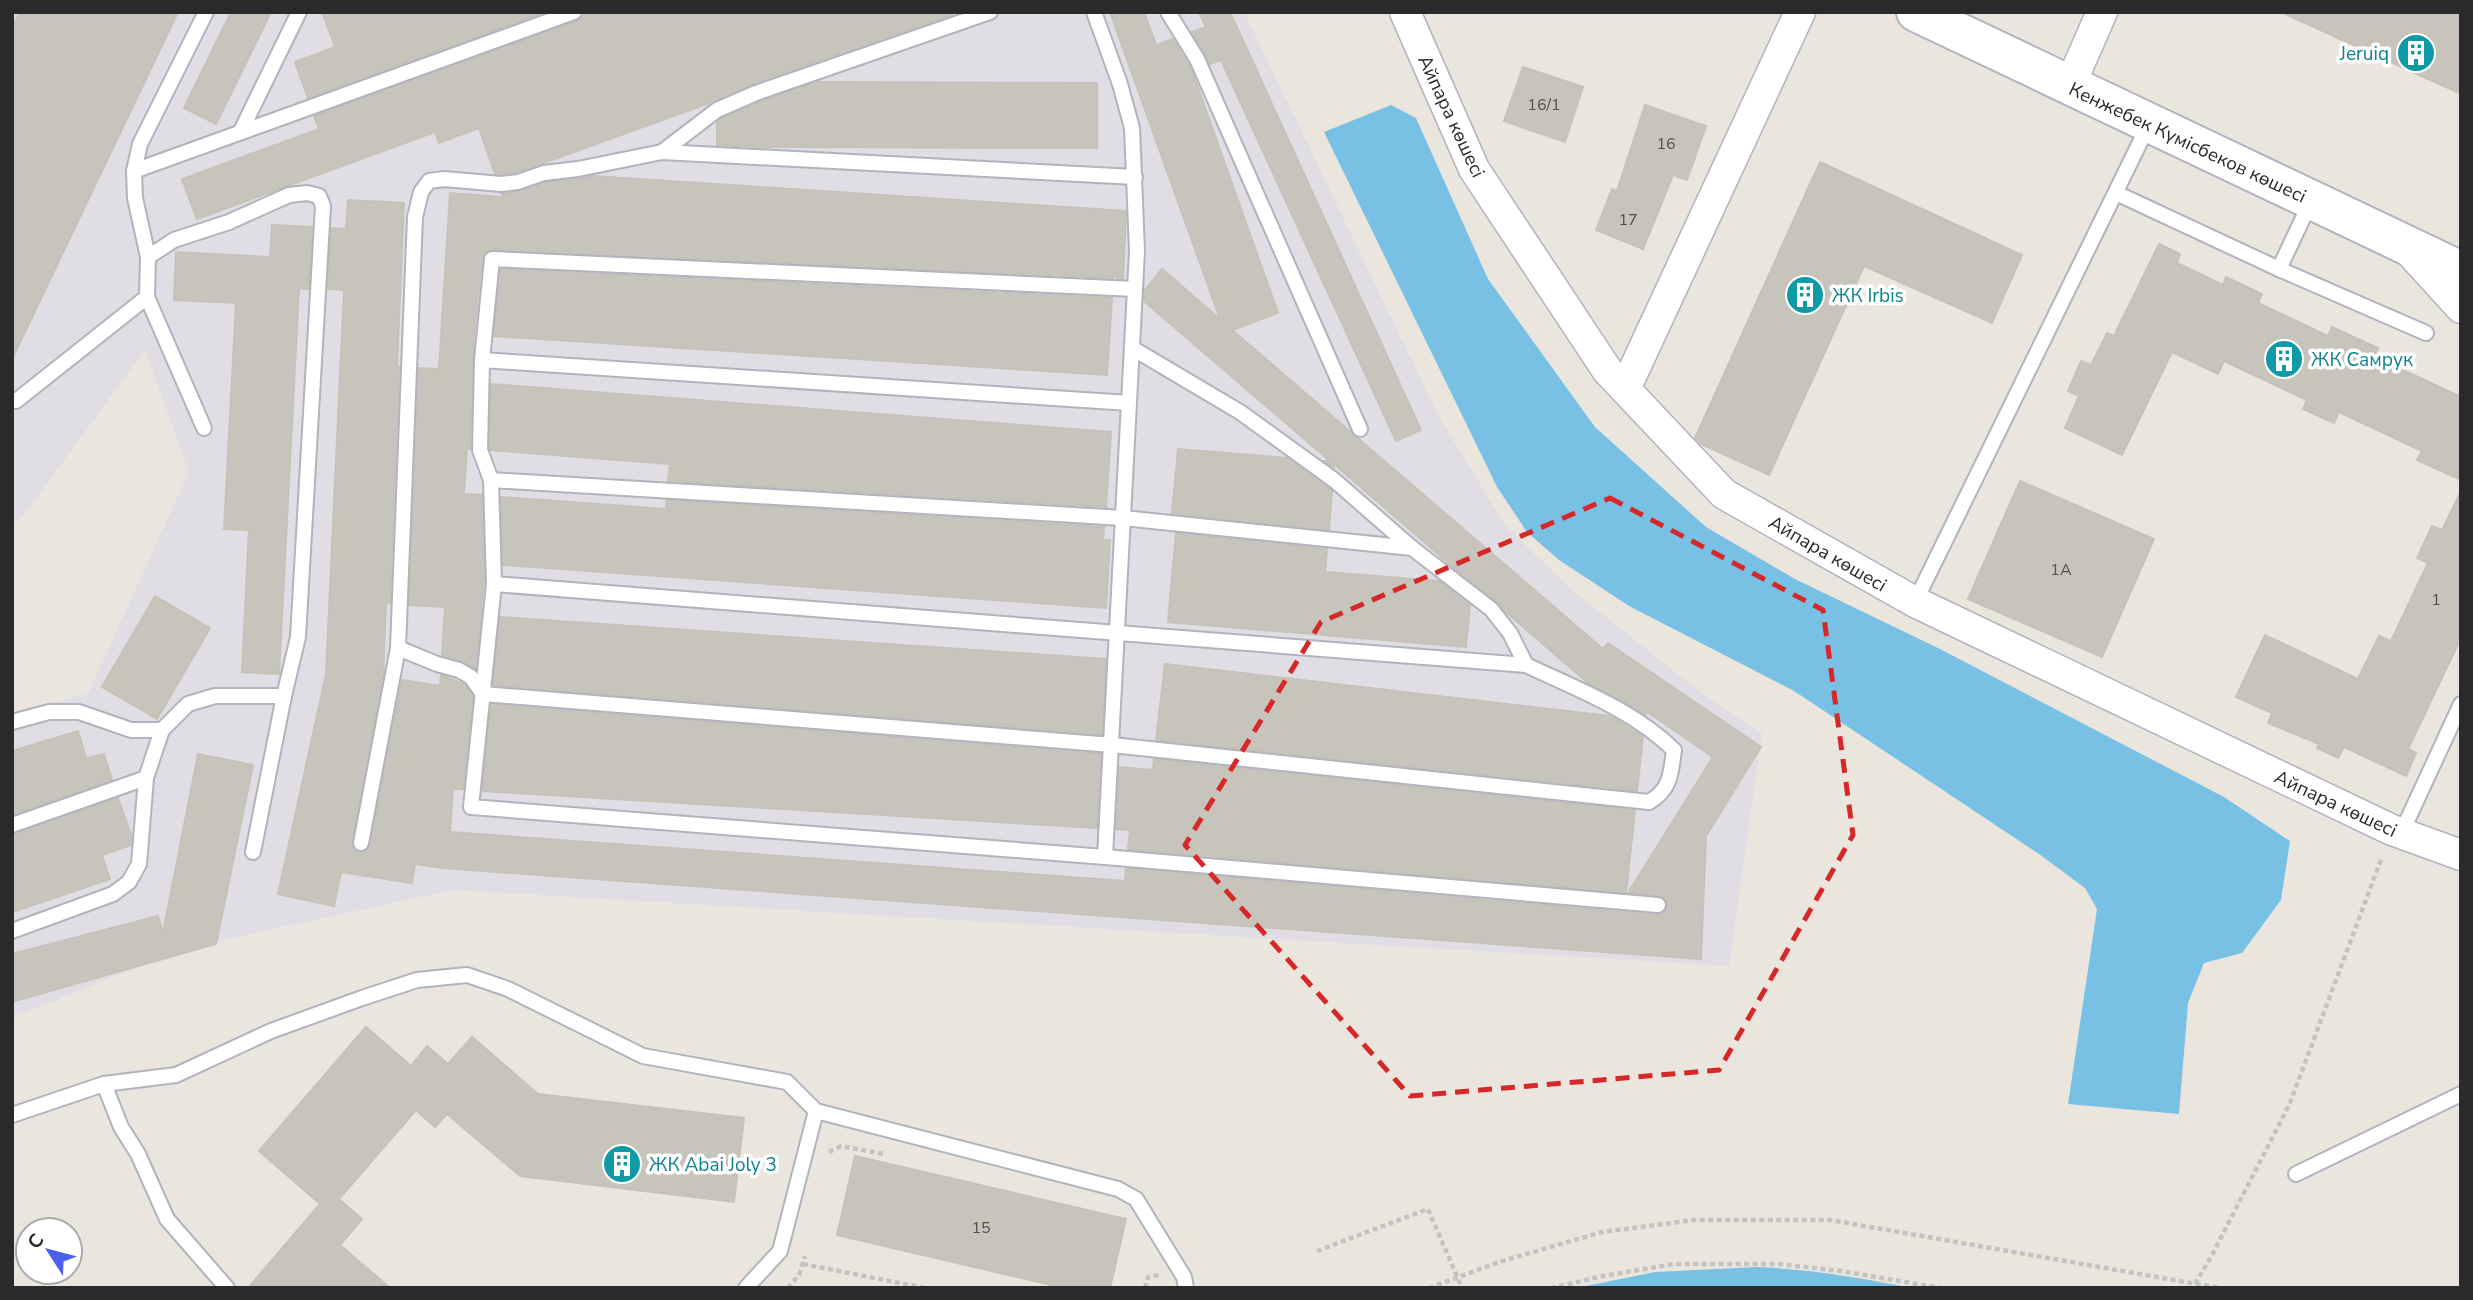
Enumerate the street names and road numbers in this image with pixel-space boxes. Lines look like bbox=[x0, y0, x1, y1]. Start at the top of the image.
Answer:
street label: Айпара көшесі bbox=[1411, 51, 1491, 182]
street label: Кенжебек Күмісбеков көшесі bbox=[2065, 76, 2311, 209]
street label: Айпара көшесі bbox=[1764, 509, 1891, 598]
street label: Айпара көшесі bbox=[2270, 764, 2401, 844]

